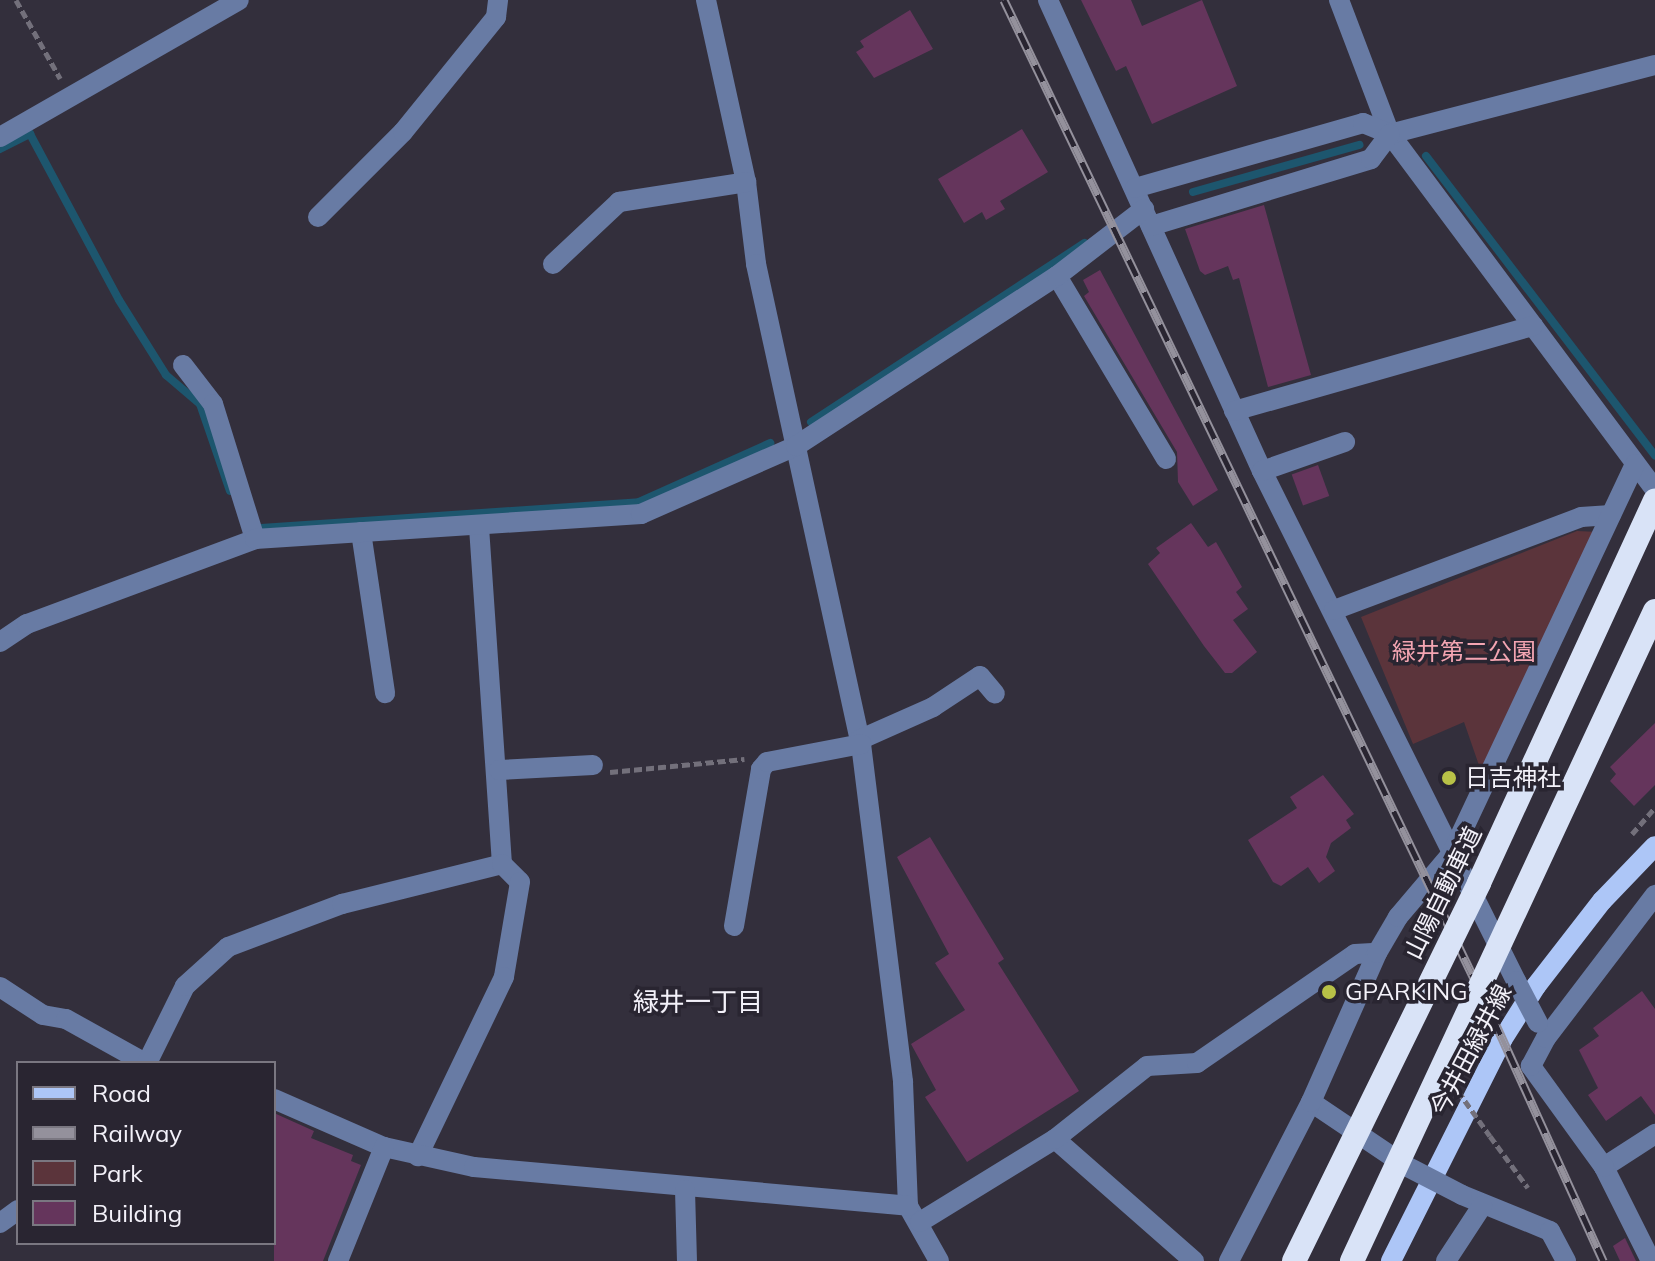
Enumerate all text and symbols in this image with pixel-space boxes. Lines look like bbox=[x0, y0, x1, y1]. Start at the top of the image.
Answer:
park label: 緑井第二公園 bbox=[1392, 638, 1536, 666]
place label: 日吉神社 bbox=[1465, 764, 1561, 792]
marker: 日吉神社 bbox=[1440, 769, 1458, 787]
street label: 山陽自動車道 bbox=[1398, 822, 1488, 964]
place label: GPARKING bbox=[1345, 978, 1468, 1006]
street label: 今井田緑井線 bbox=[1424, 980, 1518, 1120]
marker: GPARKING bbox=[1320, 983, 1338, 1001]
district label: 緑井一丁目 bbox=[633, 986, 763, 1018]
legend bbox=[16, 1061, 276, 1245]
text: Road bbox=[92, 1078, 151, 1108]
text: Railway bbox=[92, 1118, 182, 1148]
text: Park bbox=[92, 1158, 143, 1188]
text: Building bbox=[92, 1198, 182, 1228]

